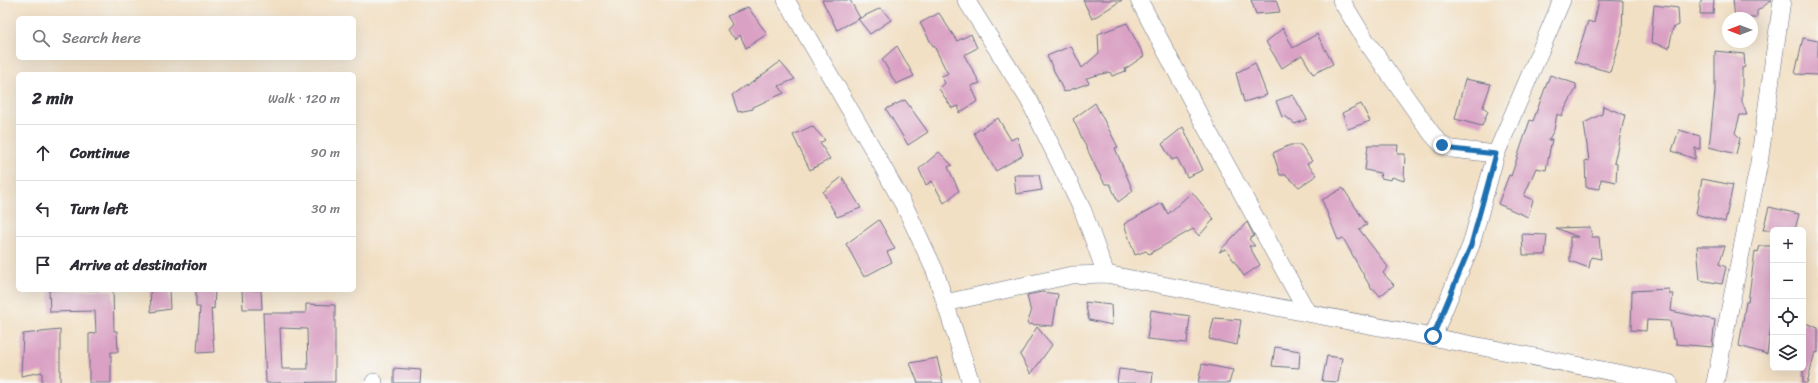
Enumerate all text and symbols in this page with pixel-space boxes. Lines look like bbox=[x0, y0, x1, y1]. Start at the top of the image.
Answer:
north arrow bbox=[1722, 12, 1758, 48]
search box bbox=[16, 16, 356, 60]
text: Search here bbox=[62, 25, 141, 51]
icon: search bbox=[30, 27, 52, 49]
text: 2 min bbox=[32, 83, 73, 113]
text: Walk · 120 m bbox=[268, 87, 340, 110]
route end bbox=[1433, 136, 1451, 154]
text: Continue bbox=[70, 140, 130, 166]
text: 90 m bbox=[310, 141, 340, 164]
icon: ahead bbox=[32, 142, 54, 164]
text: Turn left bbox=[70, 196, 128, 222]
text: 30 m bbox=[311, 197, 340, 220]
icon: left bbox=[32, 198, 54, 220]
map controls bbox=[1770, 227, 1806, 371]
button: + bbox=[1770, 227, 1806, 263]
text: Arrive at destination bbox=[70, 252, 207, 278]
icon: arrive bbox=[32, 254, 54, 276]
button: − bbox=[1770, 263, 1806, 299]
button: locate bbox=[1770, 299, 1806, 335]
route start bbox=[1424, 327, 1442, 345]
button: layers bbox=[1770, 335, 1806, 371]

